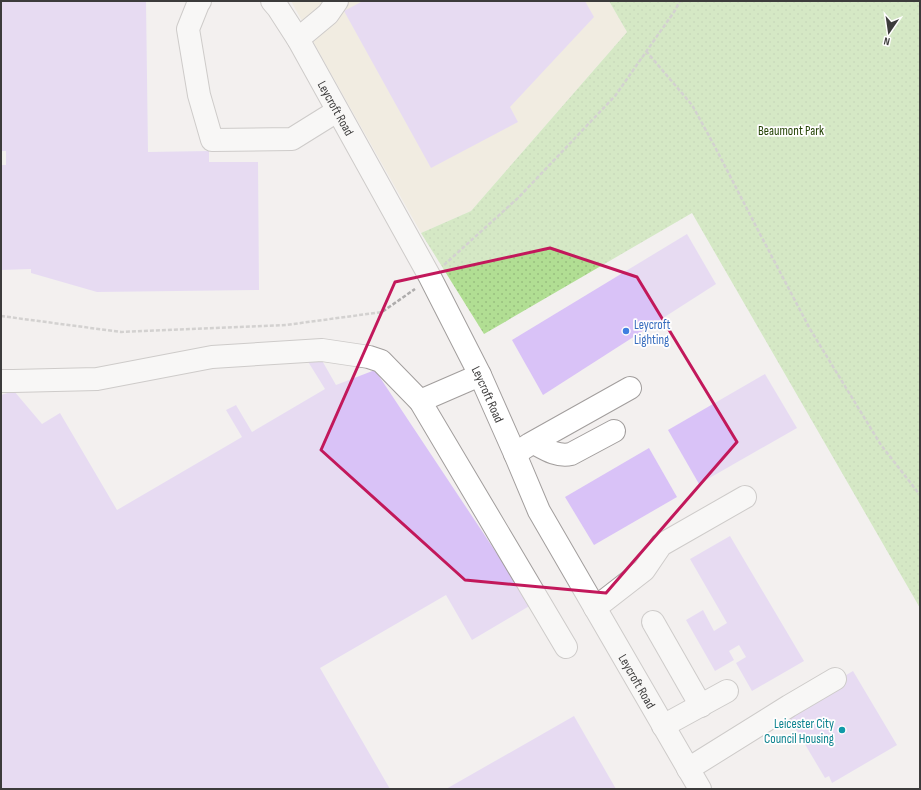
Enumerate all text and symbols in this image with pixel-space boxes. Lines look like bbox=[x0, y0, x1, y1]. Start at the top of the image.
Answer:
north arrow bbox=[869, 12, 909, 52]
text: N bbox=[882, 34, 891, 48]
street label: Leycroft Road bbox=[314, 78, 357, 139]
park label: Beaumont Park bbox=[758, 123, 824, 139]
place label: Leycroft Lighting bbox=[634, 317, 670, 348]
marker: Leycroft Lighting bbox=[621, 326, 631, 336]
street label: Leycroft Road bbox=[468, 363, 507, 425]
street label: Leycroft Road bbox=[615, 651, 659, 712]
place label: Leicester City Council Housing bbox=[764, 716, 834, 747]
marker: Leicester City Council Housing bbox=[837, 725, 847, 735]

